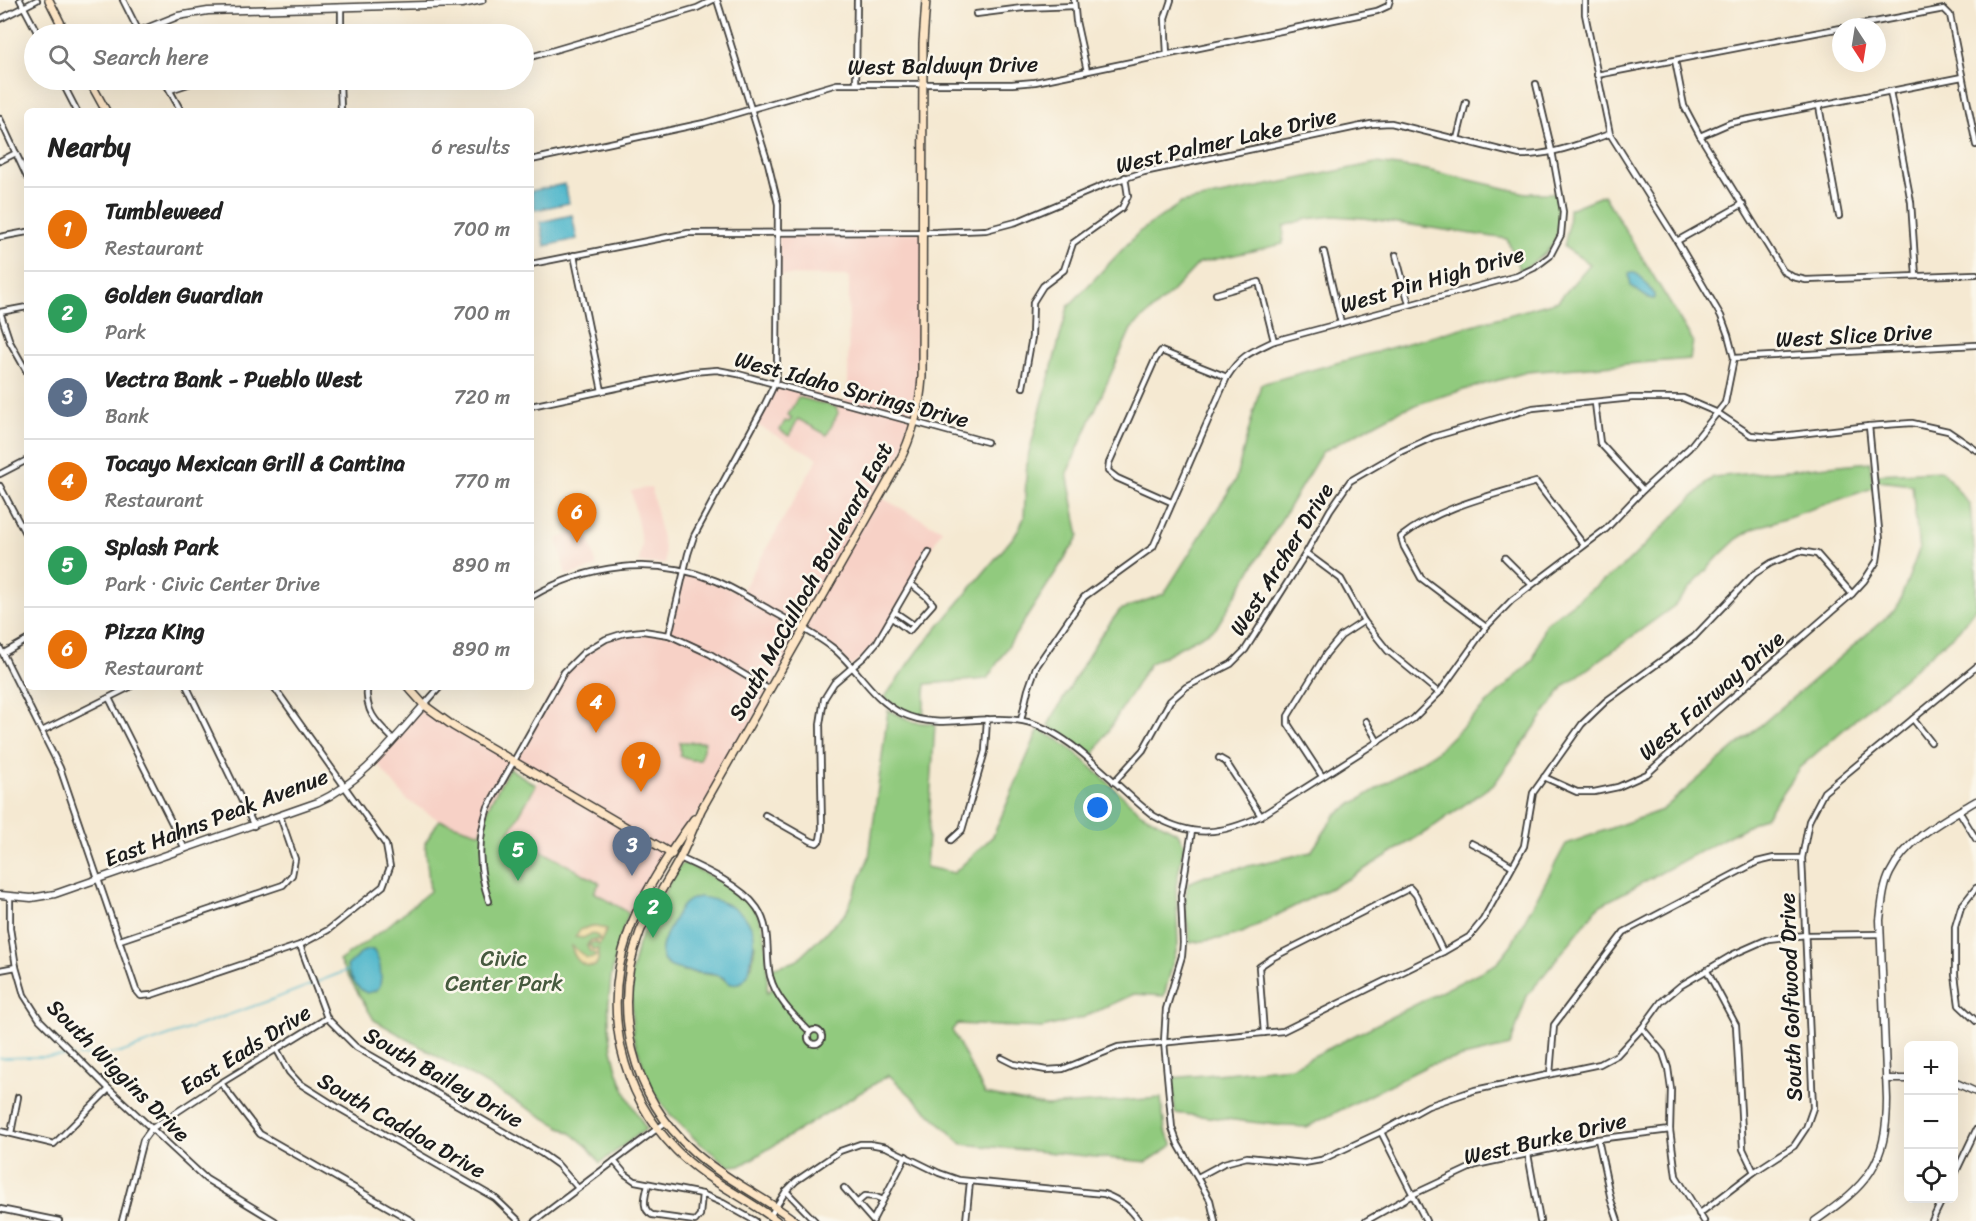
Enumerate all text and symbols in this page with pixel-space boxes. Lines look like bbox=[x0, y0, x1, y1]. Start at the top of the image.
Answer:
north arrow bbox=[1832, 18, 1886, 72]
search box bbox=[24, 24, 534, 90]
text: Search here bbox=[93, 38, 209, 77]
icon: search bbox=[45, 41, 78, 74]
street label: West Baldwyn Drive bbox=[847, 44, 1039, 87]
street label: West Palmer Lake Drive bbox=[1112, 96, 1341, 185]
text: Nearby bbox=[48, 124, 130, 170]
text: 6 results bbox=[431, 130, 510, 165]
text: Tumbleweed bbox=[105, 192, 222, 231]
text: 1 bbox=[63, 212, 72, 247]
text: 700 m bbox=[453, 212, 510, 247]
text: Restaurant bbox=[105, 231, 204, 266]
street label: West Pin High Drive bbox=[1335, 235, 1529, 324]
text: Golden Guardian bbox=[105, 276, 263, 315]
text: 2 bbox=[62, 296, 73, 331]
text: 700 m bbox=[453, 296, 510, 331]
street label: West Slice Drive bbox=[1775, 312, 1933, 359]
text: Park bbox=[105, 315, 146, 350]
street label: West Idaho Springs Drive bbox=[730, 339, 973, 440]
text: Vectra Bank - Pueblo West bbox=[105, 360, 362, 399]
text: 3 bbox=[62, 380, 73, 415]
text: 720 m bbox=[454, 380, 510, 415]
text: Bank bbox=[105, 399, 149, 434]
street label: South McCulloch Boulevard East bbox=[717, 434, 904, 728]
text: Tocayo Mexican Grill & Cantina bbox=[105, 444, 405, 483]
text: 4 bbox=[61, 464, 74, 499]
text: 770 m bbox=[454, 464, 510, 499]
street label: West Archer Drive bbox=[1219, 474, 1344, 644]
text: Restaurant bbox=[105, 483, 204, 518]
pin: 6 bbox=[558, 494, 596, 543]
text: Splash Park bbox=[105, 528, 219, 567]
text: 5 bbox=[61, 548, 74, 583]
text: 890 m bbox=[452, 548, 510, 583]
text: Park · Civic Center Drive bbox=[105, 567, 320, 602]
text: Pizza King bbox=[105, 612, 205, 651]
street label: West Fairway Drive bbox=[1629, 620, 1794, 771]
text: 6 bbox=[62, 632, 73, 667]
text: 890 m bbox=[452, 632, 510, 667]
text: Restaurant bbox=[105, 651, 204, 686]
pin: 4 bbox=[576, 684, 616, 733]
pin: 1 bbox=[622, 742, 660, 792]
street label: East Hahns Peak Avenue bbox=[98, 757, 334, 878]
your location bbox=[1083, 793, 1112, 822]
pin: 3 bbox=[612, 826, 652, 876]
pin: 5 bbox=[498, 832, 538, 881]
pin: 2 bbox=[634, 888, 672, 938]
street label: South Golfwood Drive bbox=[1767, 892, 1814, 1102]
park label: Civic Center Park bbox=[445, 939, 563, 1003]
street label: South Wiggins Drive bbox=[37, 989, 200, 1152]
street label: East Eads Drive bbox=[172, 993, 319, 1105]
street label: South Bailey Drive bbox=[356, 1016, 531, 1139]
map controls bbox=[1904, 1041, 1958, 1203]
button: + bbox=[1904, 1041, 1958, 1095]
street label: South Caddoa Drive bbox=[310, 1061, 493, 1190]
button: − bbox=[1904, 1095, 1958, 1149]
street label: West Burke Drive bbox=[1460, 1101, 1631, 1176]
button: locate bbox=[1904, 1149, 1958, 1203]

